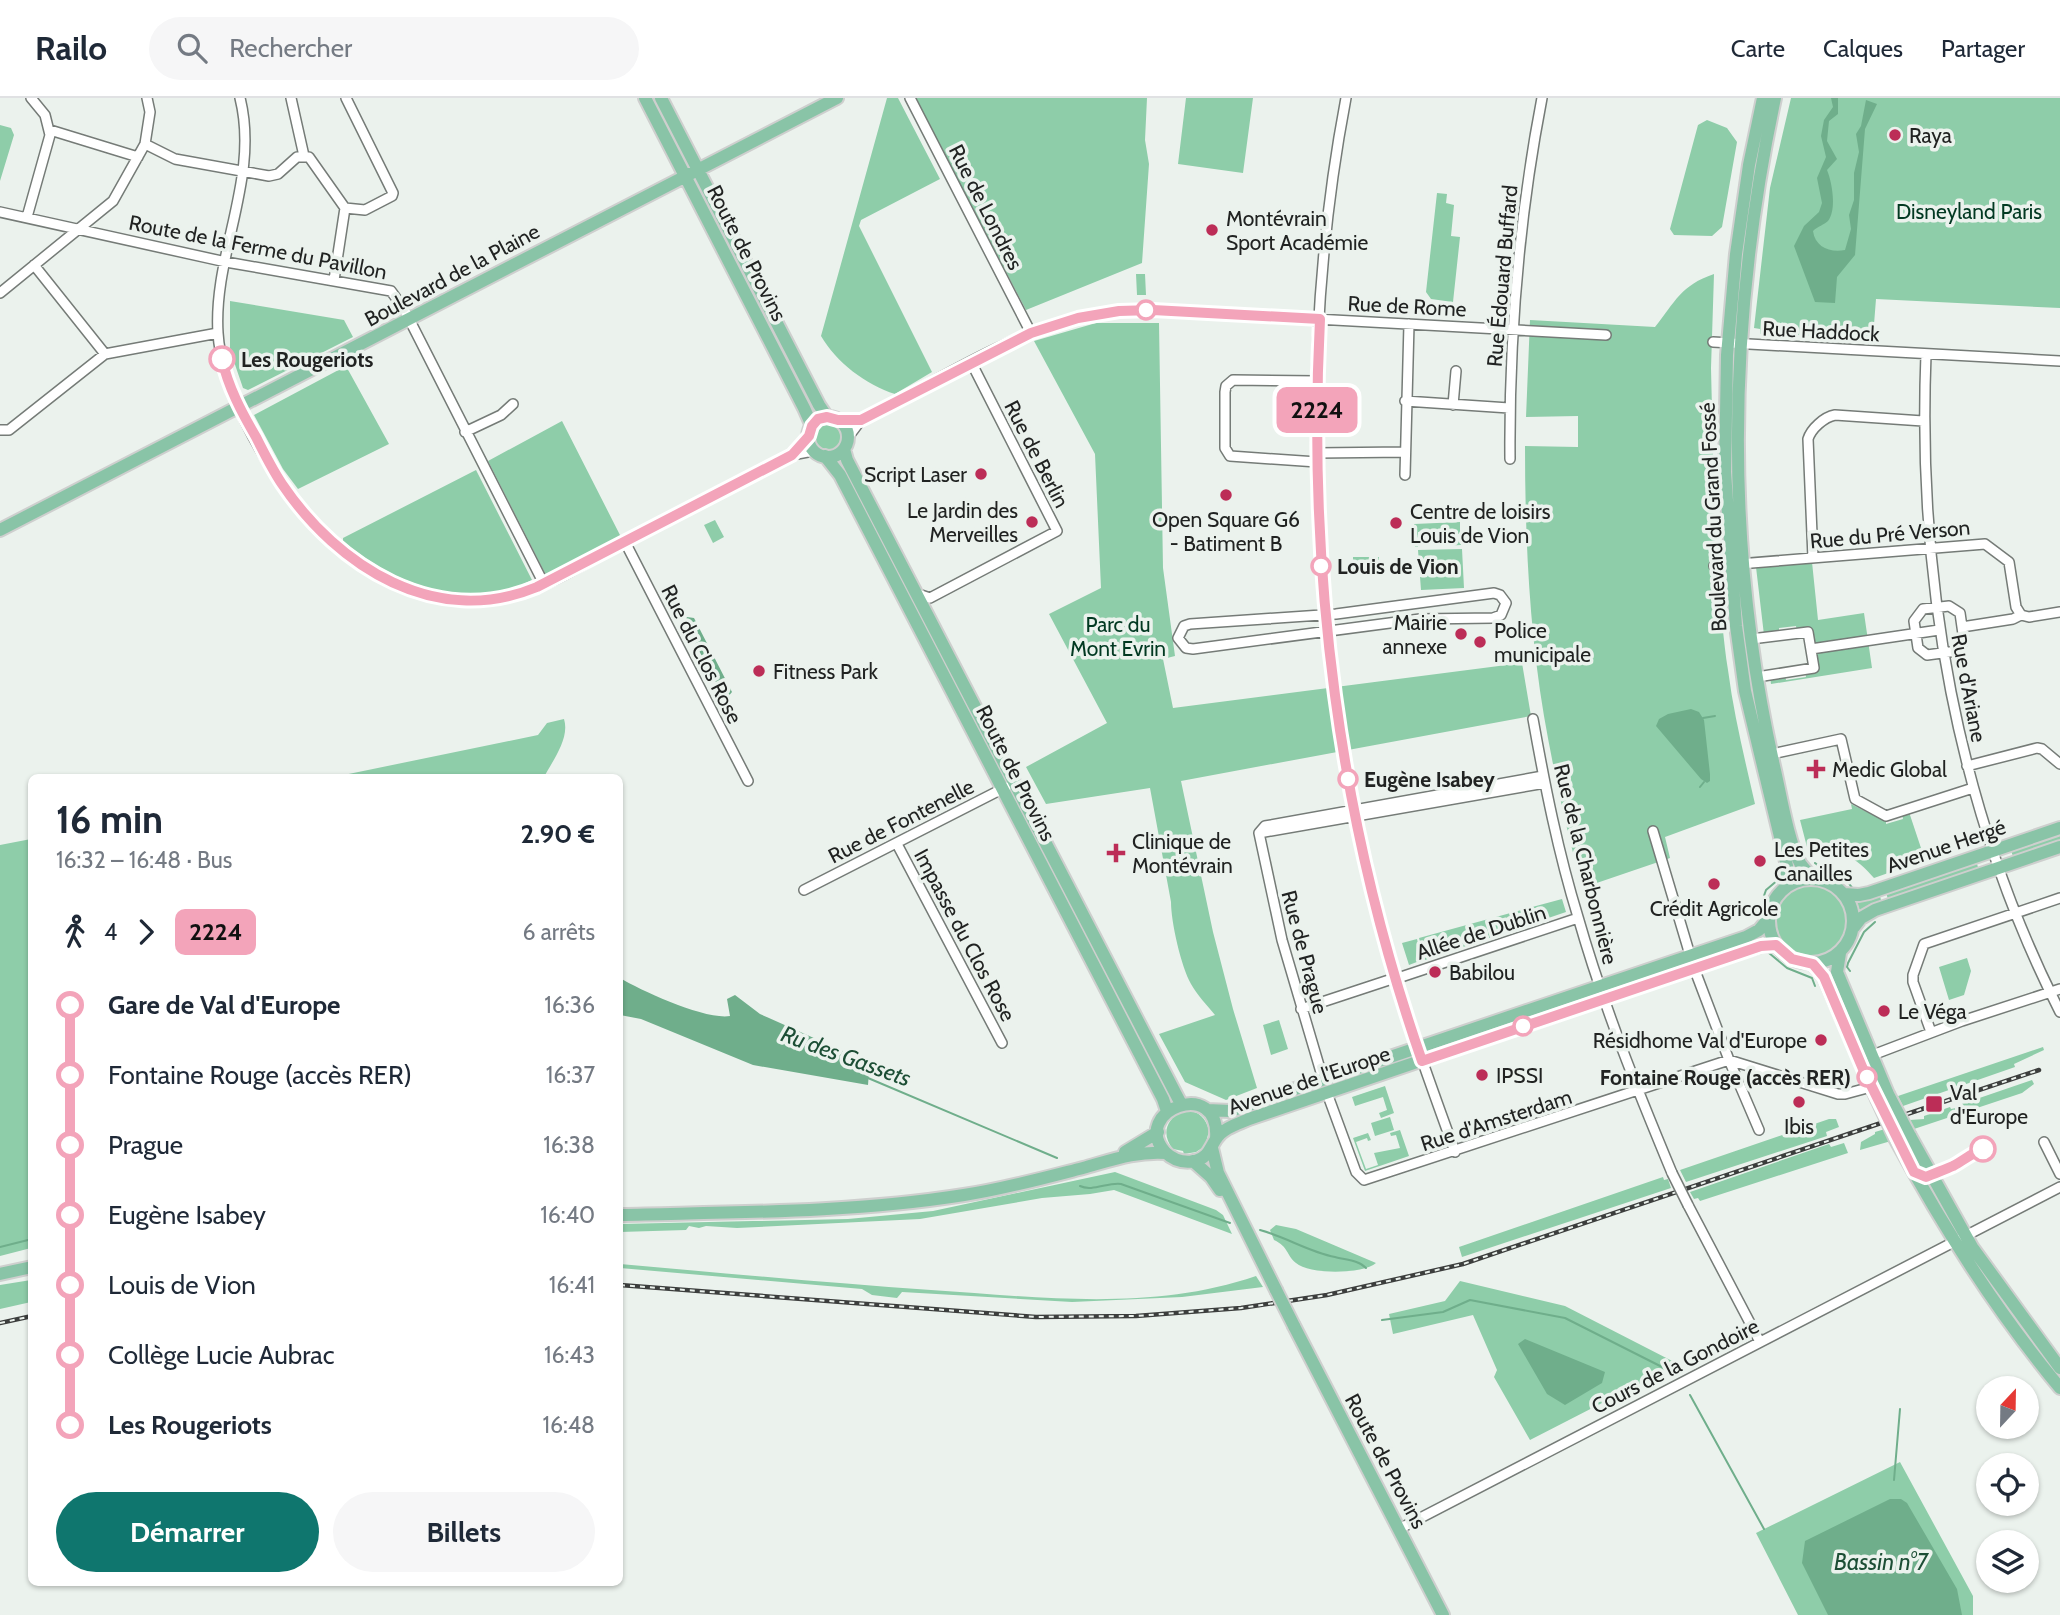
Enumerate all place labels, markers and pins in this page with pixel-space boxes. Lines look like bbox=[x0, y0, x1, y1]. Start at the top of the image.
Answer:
place label: Raya bbox=[1909, 123, 1952, 148]
marker: Raya bbox=[1887, 127, 1903, 143]
place label: Montévrain Sport Académie bbox=[1226, 206, 1368, 255]
marker: Montévrain Sport Académie bbox=[1204, 222, 1220, 238]
unlabelled marker bbox=[1136, 300, 1156, 320]
marker: Les Rougeriots bbox=[209, 346, 235, 372]
place label: Les Rougeriots bbox=[241, 347, 373, 372]
place label: Script Laser bbox=[864, 462, 967, 487]
marker: Script Laser bbox=[973, 466, 989, 482]
marker: Open Square G6 - Batiment B bbox=[1218, 487, 1234, 503]
place label: Le Jardin des Merveilles bbox=[907, 498, 1018, 547]
place label: Centre de loisirs Louis de Vion bbox=[1410, 499, 1551, 548]
place label: Open Square G6 - Batiment B bbox=[1152, 507, 1300, 556]
marker: Le Jardin des Merveilles bbox=[1024, 514, 1040, 530]
marker: Centre de loisirs Louis de Vion bbox=[1388, 515, 1404, 531]
place label: Louis de Vion bbox=[1337, 554, 1459, 579]
marker: Louis de Vion bbox=[1311, 556, 1331, 576]
place label: Mairie annexe bbox=[1382, 610, 1447, 659]
place label: Police municipale bbox=[1494, 618, 1591, 667]
marker: Mairie annexe bbox=[1453, 626, 1469, 642]
marker: Police municipale bbox=[1472, 634, 1488, 650]
place label: Fitness Park bbox=[773, 659, 878, 684]
marker: Fitness Park bbox=[751, 663, 767, 679]
place label: Medic Global bbox=[1832, 757, 1947, 782]
marker: Medic Global bbox=[1806, 759, 1826, 779]
place label: Eugène Isabey bbox=[1364, 767, 1495, 792]
marker: Eugène Isabey bbox=[1338, 769, 1358, 789]
place label: Clinique de Montévrain bbox=[1132, 829, 1233, 878]
place label: Les Petites Canailles bbox=[1774, 837, 1869, 886]
marker: Clinique de Montévrain bbox=[1106, 843, 1126, 863]
marker: Les Petites Canailles bbox=[1752, 853, 1768, 869]
marker: Crédit Agricole bbox=[1706, 876, 1722, 892]
place label: Crédit Agricole bbox=[1650, 896, 1779, 921]
place label: Babilou bbox=[1449, 960, 1515, 985]
marker: Babilou bbox=[1427, 964, 1443, 980]
place label: Le Véga bbox=[1898, 999, 1967, 1024]
marker: Le Véga bbox=[1876, 1003, 1892, 1019]
unlabelled marker bbox=[1513, 1016, 1533, 1036]
place label: Résidhome Val d'Europe bbox=[1593, 1028, 1807, 1053]
marker: Résidhome Val d'Europe bbox=[1813, 1032, 1829, 1048]
place label: IPSSI bbox=[1496, 1063, 1543, 1088]
place label: Fontaine Rouge (accès RER) bbox=[1600, 1065, 1851, 1090]
marker: IPSSI bbox=[1474, 1067, 1490, 1083]
marker: Fontaine Rouge (accès RER) bbox=[1857, 1067, 1877, 1087]
place label: Val d'Europe bbox=[1950, 1080, 2028, 1129]
marker: Ibis bbox=[1791, 1094, 1807, 1110]
marker: Val d'Europe bbox=[1924, 1094, 1944, 1114]
place label: Ibis bbox=[1784, 1114, 1814, 1139]
unlabelled marker bbox=[1970, 1136, 1996, 1162]

